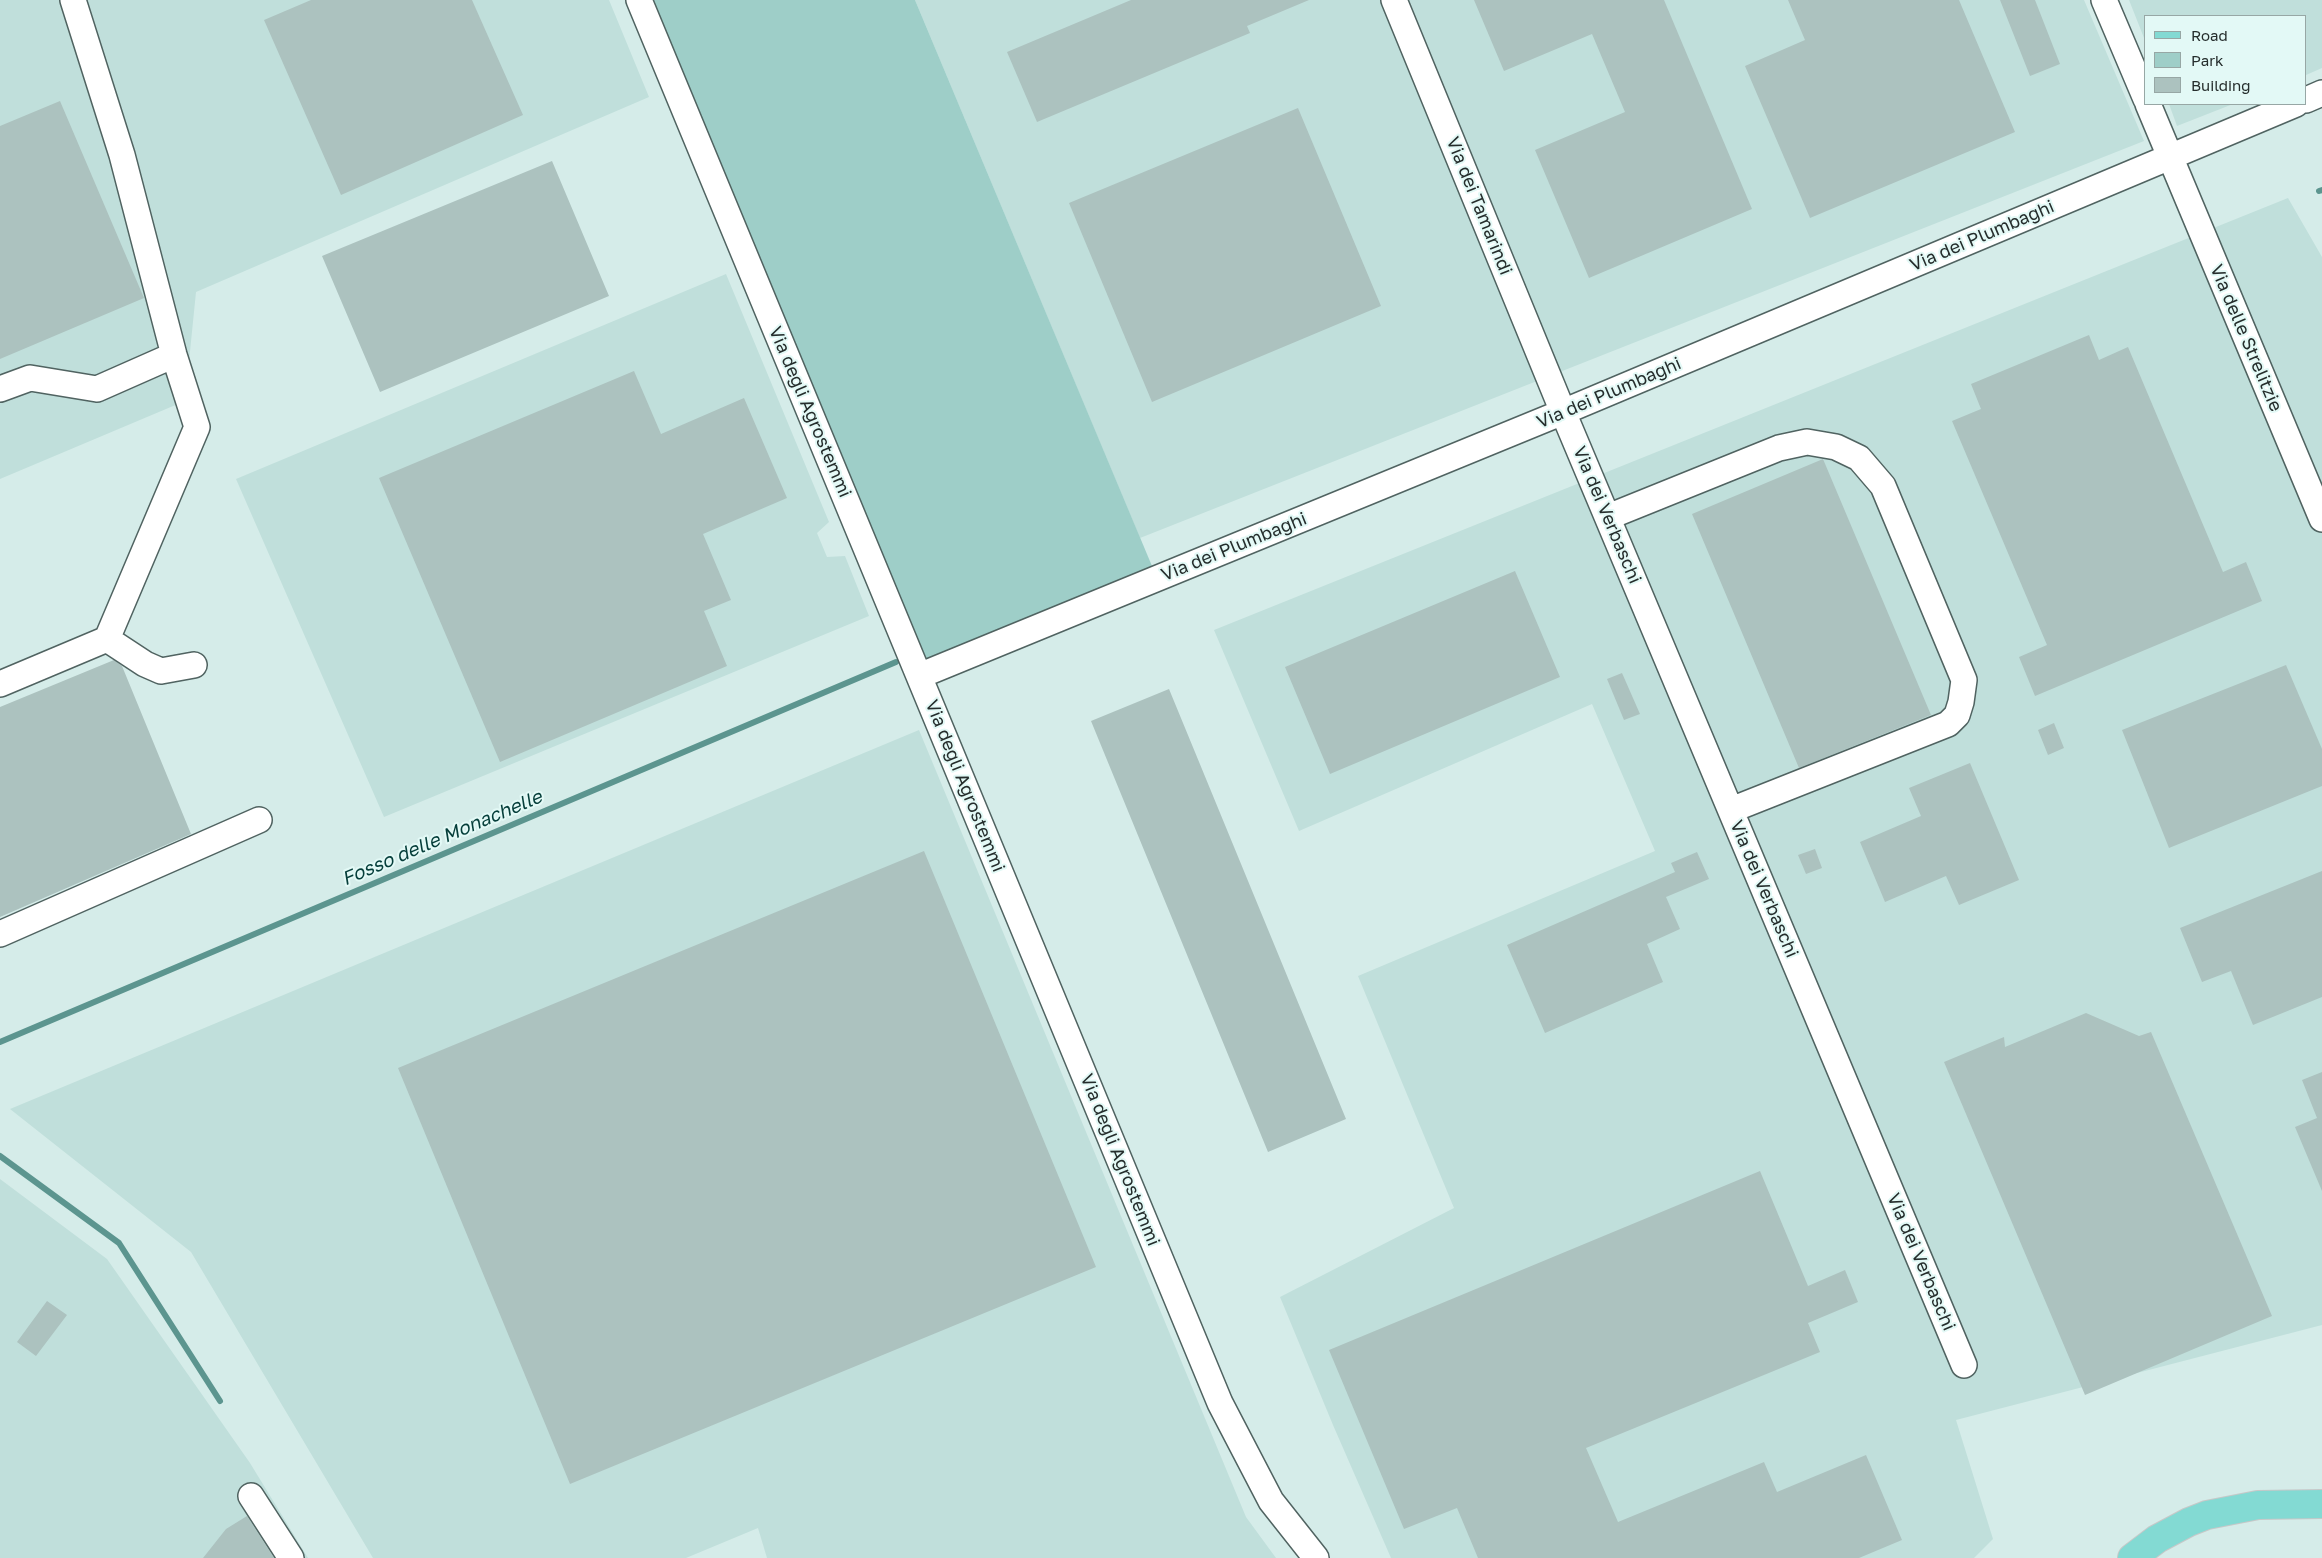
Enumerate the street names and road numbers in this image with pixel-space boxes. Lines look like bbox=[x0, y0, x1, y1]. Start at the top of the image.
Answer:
street label: Via dei Tamarindi bbox=[1441, 134, 1517, 278]
street label: Via dei Plumbaghi bbox=[1906, 196, 2058, 276]
street label: Via delle Strelitzie bbox=[2205, 261, 2287, 415]
street label: Via degli Agrostemmi bbox=[764, 323, 856, 501]
street label: Via dei Plumbaghi bbox=[1533, 353, 1685, 433]
street label: Via dei Verbaschi bbox=[1568, 443, 1646, 587]
street label: Via dei Plumbaghi bbox=[1158, 508, 1310, 586]
street label: Via degli Agrostemmi bbox=[921, 697, 1009, 875]
street label: Via dei Verbaschi bbox=[1725, 817, 1803, 961]
street label: Via degli Agrostemmi bbox=[1076, 1071, 1164, 1249]
street label: Via dei Verbaschi bbox=[1882, 1190, 1960, 1334]

